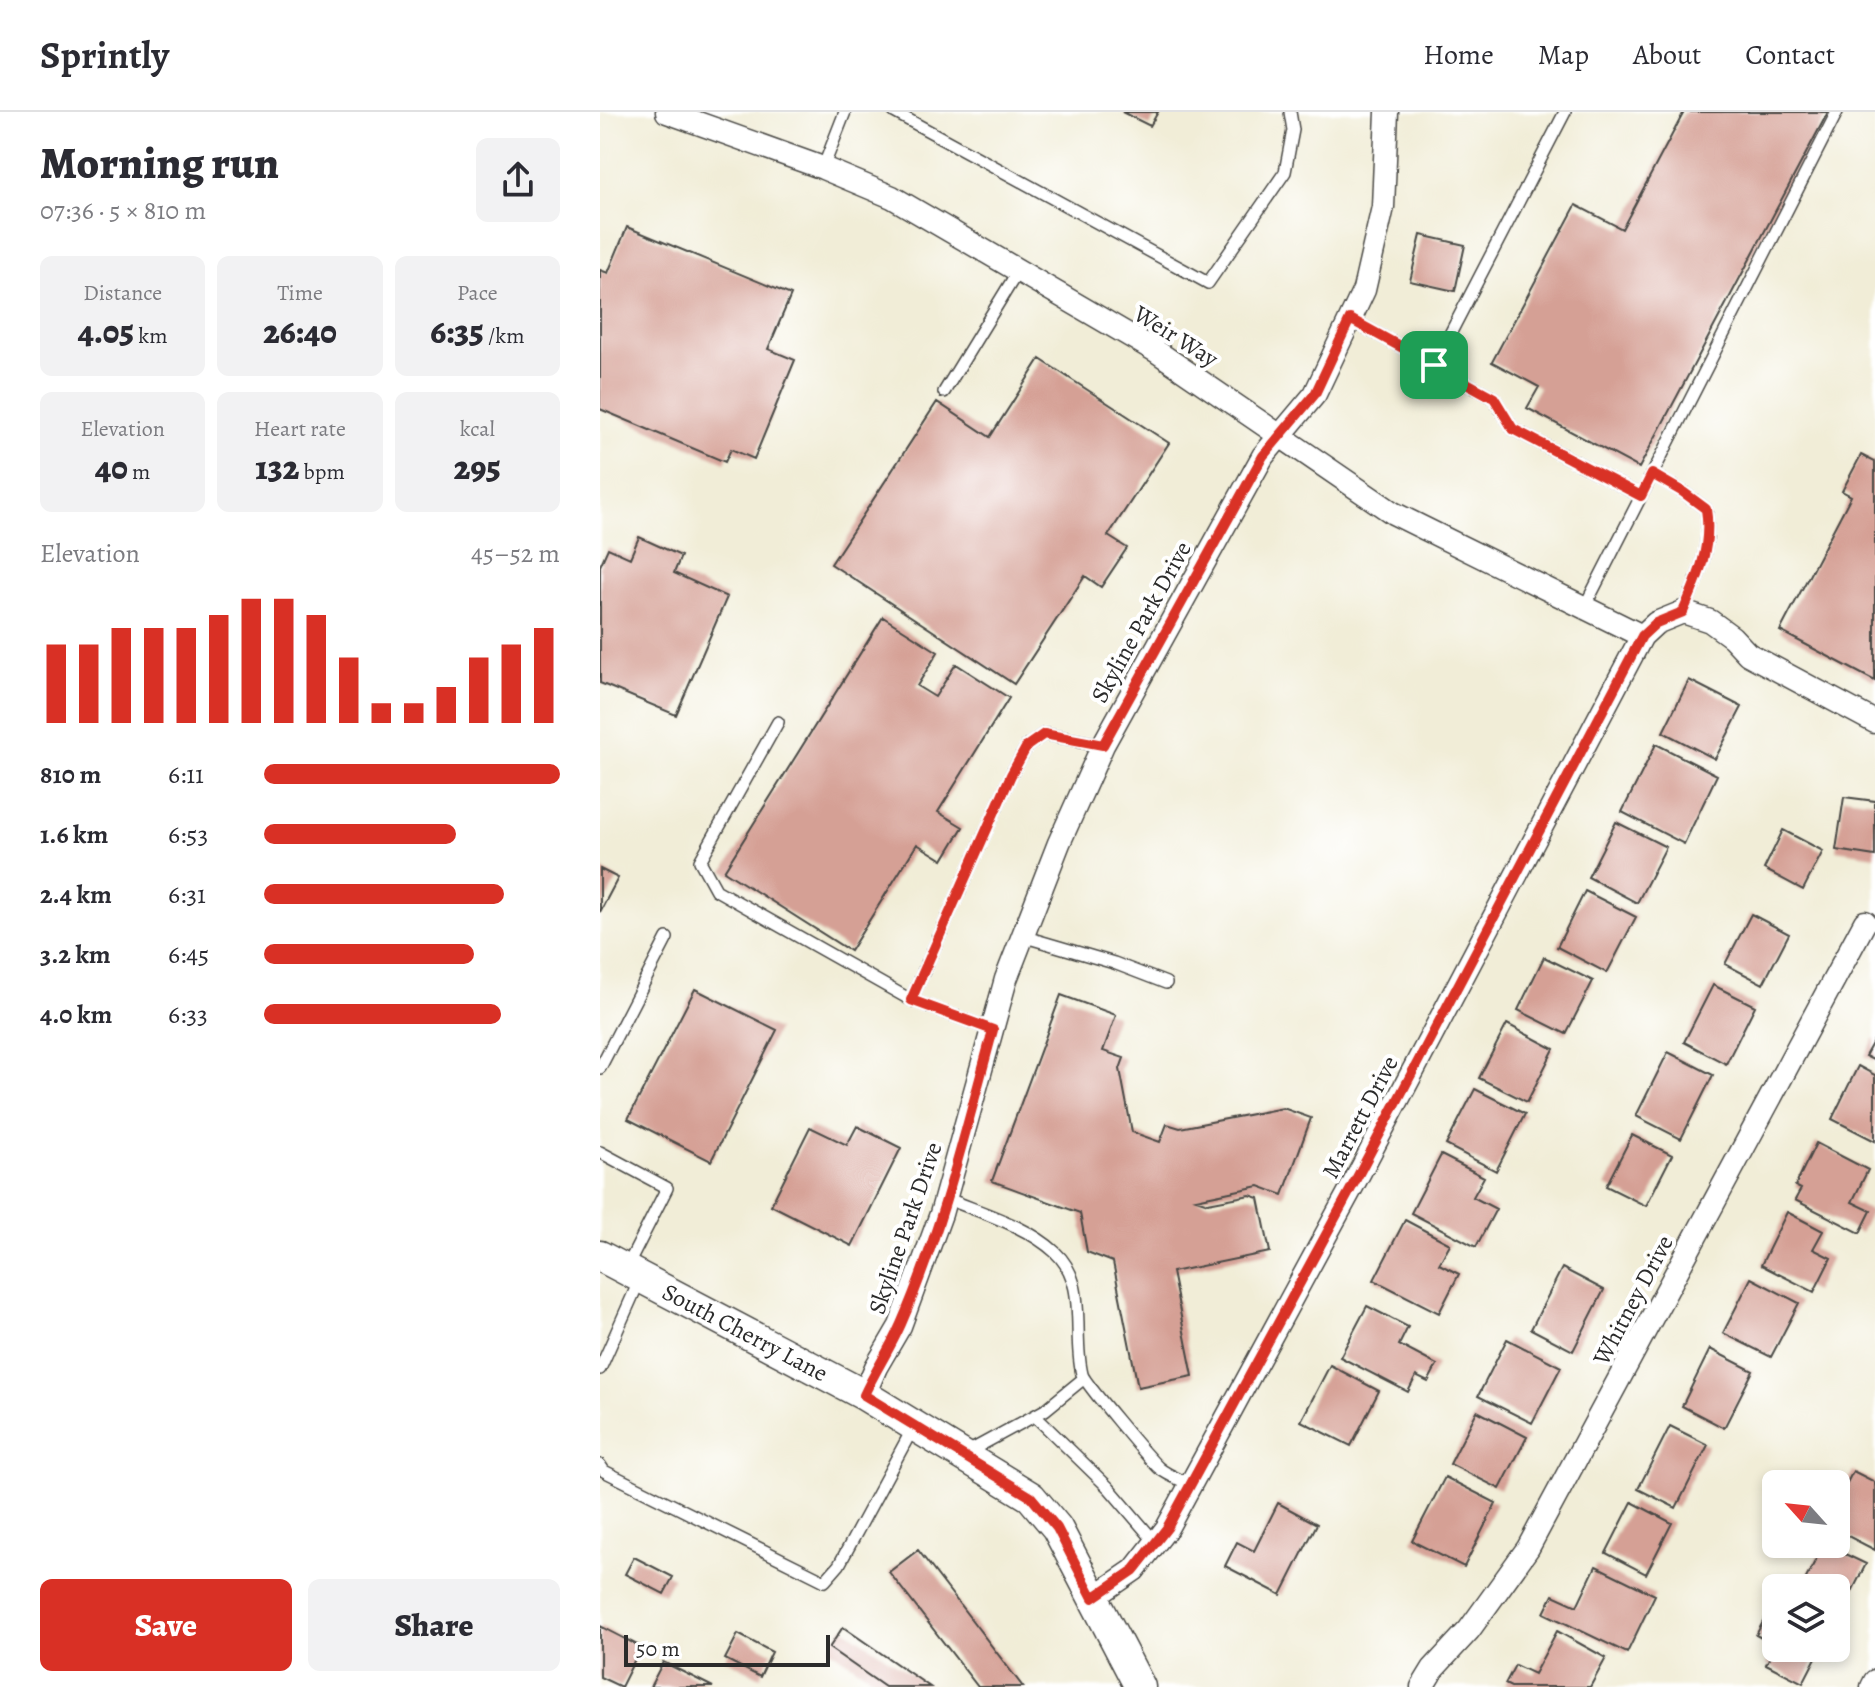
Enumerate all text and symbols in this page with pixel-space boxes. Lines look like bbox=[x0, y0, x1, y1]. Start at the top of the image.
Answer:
text: Sprintly bbox=[40, 29, 169, 81]
text: Home bbox=[1423, 36, 1494, 74]
text: Map bbox=[1538, 36, 1589, 74]
text: About bbox=[1633, 36, 1701, 74]
text: Contact bbox=[1745, 36, 1835, 74]
text: Morning run bbox=[40, 133, 279, 193]
button: share bbox=[476, 138, 560, 222]
text: 07:36 · 5 × 810 m bbox=[40, 193, 206, 228]
text: Distance bbox=[83, 278, 162, 308]
text: Time bbox=[277, 278, 323, 308]
text: Pace bbox=[457, 278, 498, 308]
street label: Weir Way bbox=[1127, 297, 1225, 375]
text: 4.05 bbox=[78, 308, 134, 355]
text: 26:40 bbox=[263, 308, 337, 355]
text: 6:35 bbox=[430, 308, 484, 355]
text: km bbox=[134, 321, 168, 351]
text: /km bbox=[484, 321, 524, 351]
pin bbox=[1400, 331, 1468, 399]
icon: arrive bbox=[1412, 343, 1456, 387]
text: Elevation bbox=[80, 414, 165, 444]
text: Heart rate bbox=[254, 414, 346, 444]
text: kcal bbox=[460, 414, 495, 444]
text: 40 bbox=[95, 444, 128, 491]
text: 132 bbox=[255, 444, 299, 491]
text: 295 bbox=[454, 444, 501, 491]
text: m bbox=[128, 457, 150, 487]
text: bpm bbox=[299, 457, 345, 487]
street label: Skyline Park Drive bbox=[1083, 535, 1199, 709]
text: Elevation bbox=[40, 536, 140, 571]
text: 45–52 m bbox=[471, 536, 560, 571]
text: 810 m bbox=[40, 757, 101, 792]
text: 6:11 bbox=[168, 757, 204, 792]
text: 1.6 km bbox=[40, 817, 108, 852]
text: 6:53 bbox=[168, 817, 208, 852]
text: 2.4 km bbox=[40, 877, 112, 912]
text: 6:31 bbox=[168, 877, 206, 912]
text: 3.2 km bbox=[40, 937, 111, 972]
text: 6:45 bbox=[168, 937, 209, 972]
text: 4.0 km bbox=[40, 997, 112, 1032]
text: 6:33 bbox=[168, 997, 208, 1032]
street label: Marrett Drive bbox=[1314, 1050, 1406, 1184]
street label: Skyline Park Drive bbox=[861, 1138, 949, 1318]
street label: Whitney Drive bbox=[1585, 1229, 1681, 1371]
street label: South Cherry Lane bbox=[657, 1276, 833, 1389]
north arrow bbox=[1762, 1470, 1850, 1558]
map controls bbox=[1762, 1470, 1850, 1662]
button: layers bbox=[1762, 1574, 1850, 1662]
button: Save bbox=[40, 1579, 292, 1671]
button: Share bbox=[308, 1579, 560, 1671]
scale bar bbox=[624, 1631, 830, 1667]
text: 50 m bbox=[636, 1634, 680, 1664]

